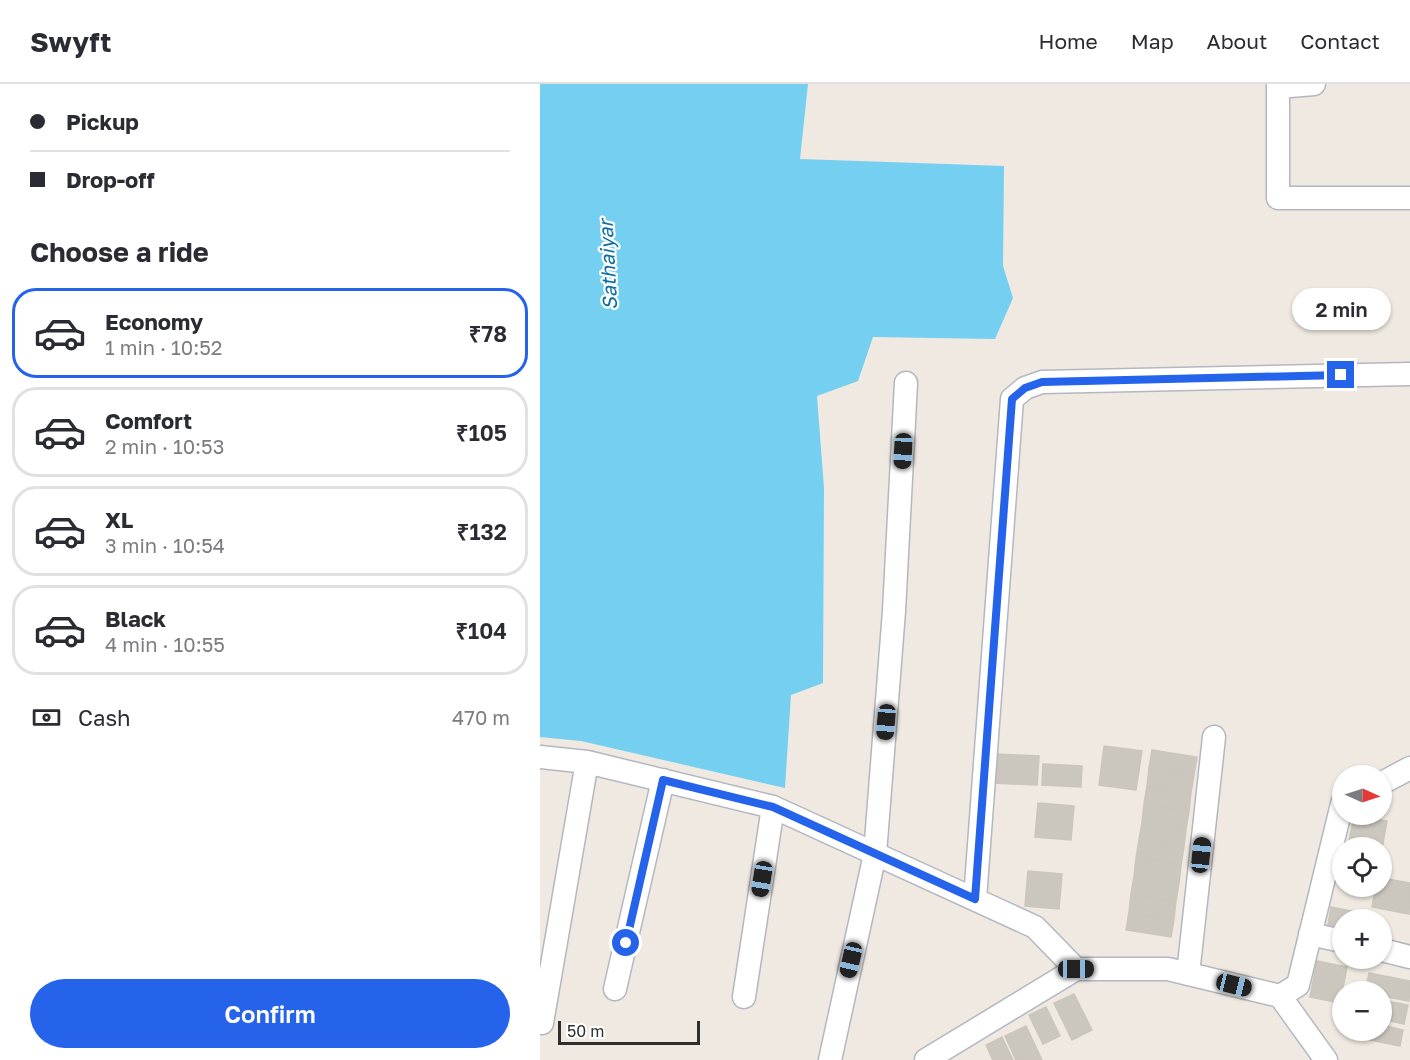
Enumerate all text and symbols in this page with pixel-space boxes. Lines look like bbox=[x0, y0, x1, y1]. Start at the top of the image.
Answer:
text: Swyft bbox=[30, 25, 111, 58]
text: Home bbox=[1038, 28, 1098, 54]
text: Map bbox=[1131, 28, 1174, 54]
text: About bbox=[1207, 28, 1267, 54]
text: Contact bbox=[1300, 28, 1380, 54]
text: Pickup bbox=[66, 108, 139, 135]
text: Drop-off bbox=[66, 166, 155, 193]
water label: Sathaiyar bbox=[592, 216, 622, 311]
text: Choose a ride bbox=[30, 236, 209, 268]
callout: 2 min bbox=[1292, 288, 1390, 330]
text: 2 min bbox=[1316, 297, 1368, 321]
icon: car bbox=[33, 306, 87, 360]
text: Economy bbox=[105, 308, 203, 335]
text: ₹78 bbox=[469, 320, 507, 347]
text: 1 min · 10:52 bbox=[105, 335, 222, 359]
route end bbox=[1327, 361, 1354, 388]
icon: car bbox=[33, 405, 87, 459]
text: Comfort bbox=[105, 407, 192, 434]
text: ₹105 bbox=[456, 419, 507, 446]
car bbox=[893, 433, 913, 469]
text: 2 min · 10:53 bbox=[105, 434, 224, 458]
icon: car bbox=[33, 504, 87, 558]
text: XL bbox=[105, 506, 133, 533]
text: ₹132 bbox=[457, 518, 507, 545]
text: 3 min · 10:54 bbox=[105, 533, 225, 557]
icon: car bbox=[33, 603, 87, 657]
text: Black bbox=[105, 605, 166, 632]
text: ₹104 bbox=[455, 617, 507, 644]
text: 4 min · 10:55 bbox=[105, 632, 225, 656]
icon: cash bbox=[30, 701, 63, 734]
car bbox=[875, 703, 897, 741]
text: Cash bbox=[78, 704, 131, 731]
text: 470 m bbox=[452, 705, 510, 729]
north arrow bbox=[1332, 765, 1392, 825]
map controls bbox=[1332, 765, 1392, 1041]
car bbox=[1190, 836, 1212, 874]
button: locate bbox=[1332, 837, 1392, 897]
car bbox=[750, 860, 774, 898]
button: + bbox=[1332, 909, 1392, 969]
route start bbox=[612, 929, 639, 956]
car bbox=[838, 940, 864, 980]
car bbox=[1058, 960, 1094, 978]
car bbox=[1214, 972, 1254, 998]
button: Confirm bbox=[30, 979, 510, 1048]
button: − bbox=[1332, 981, 1392, 1041]
scale bar bbox=[558, 1018, 700, 1046]
text: 50 m bbox=[567, 1021, 604, 1041]

